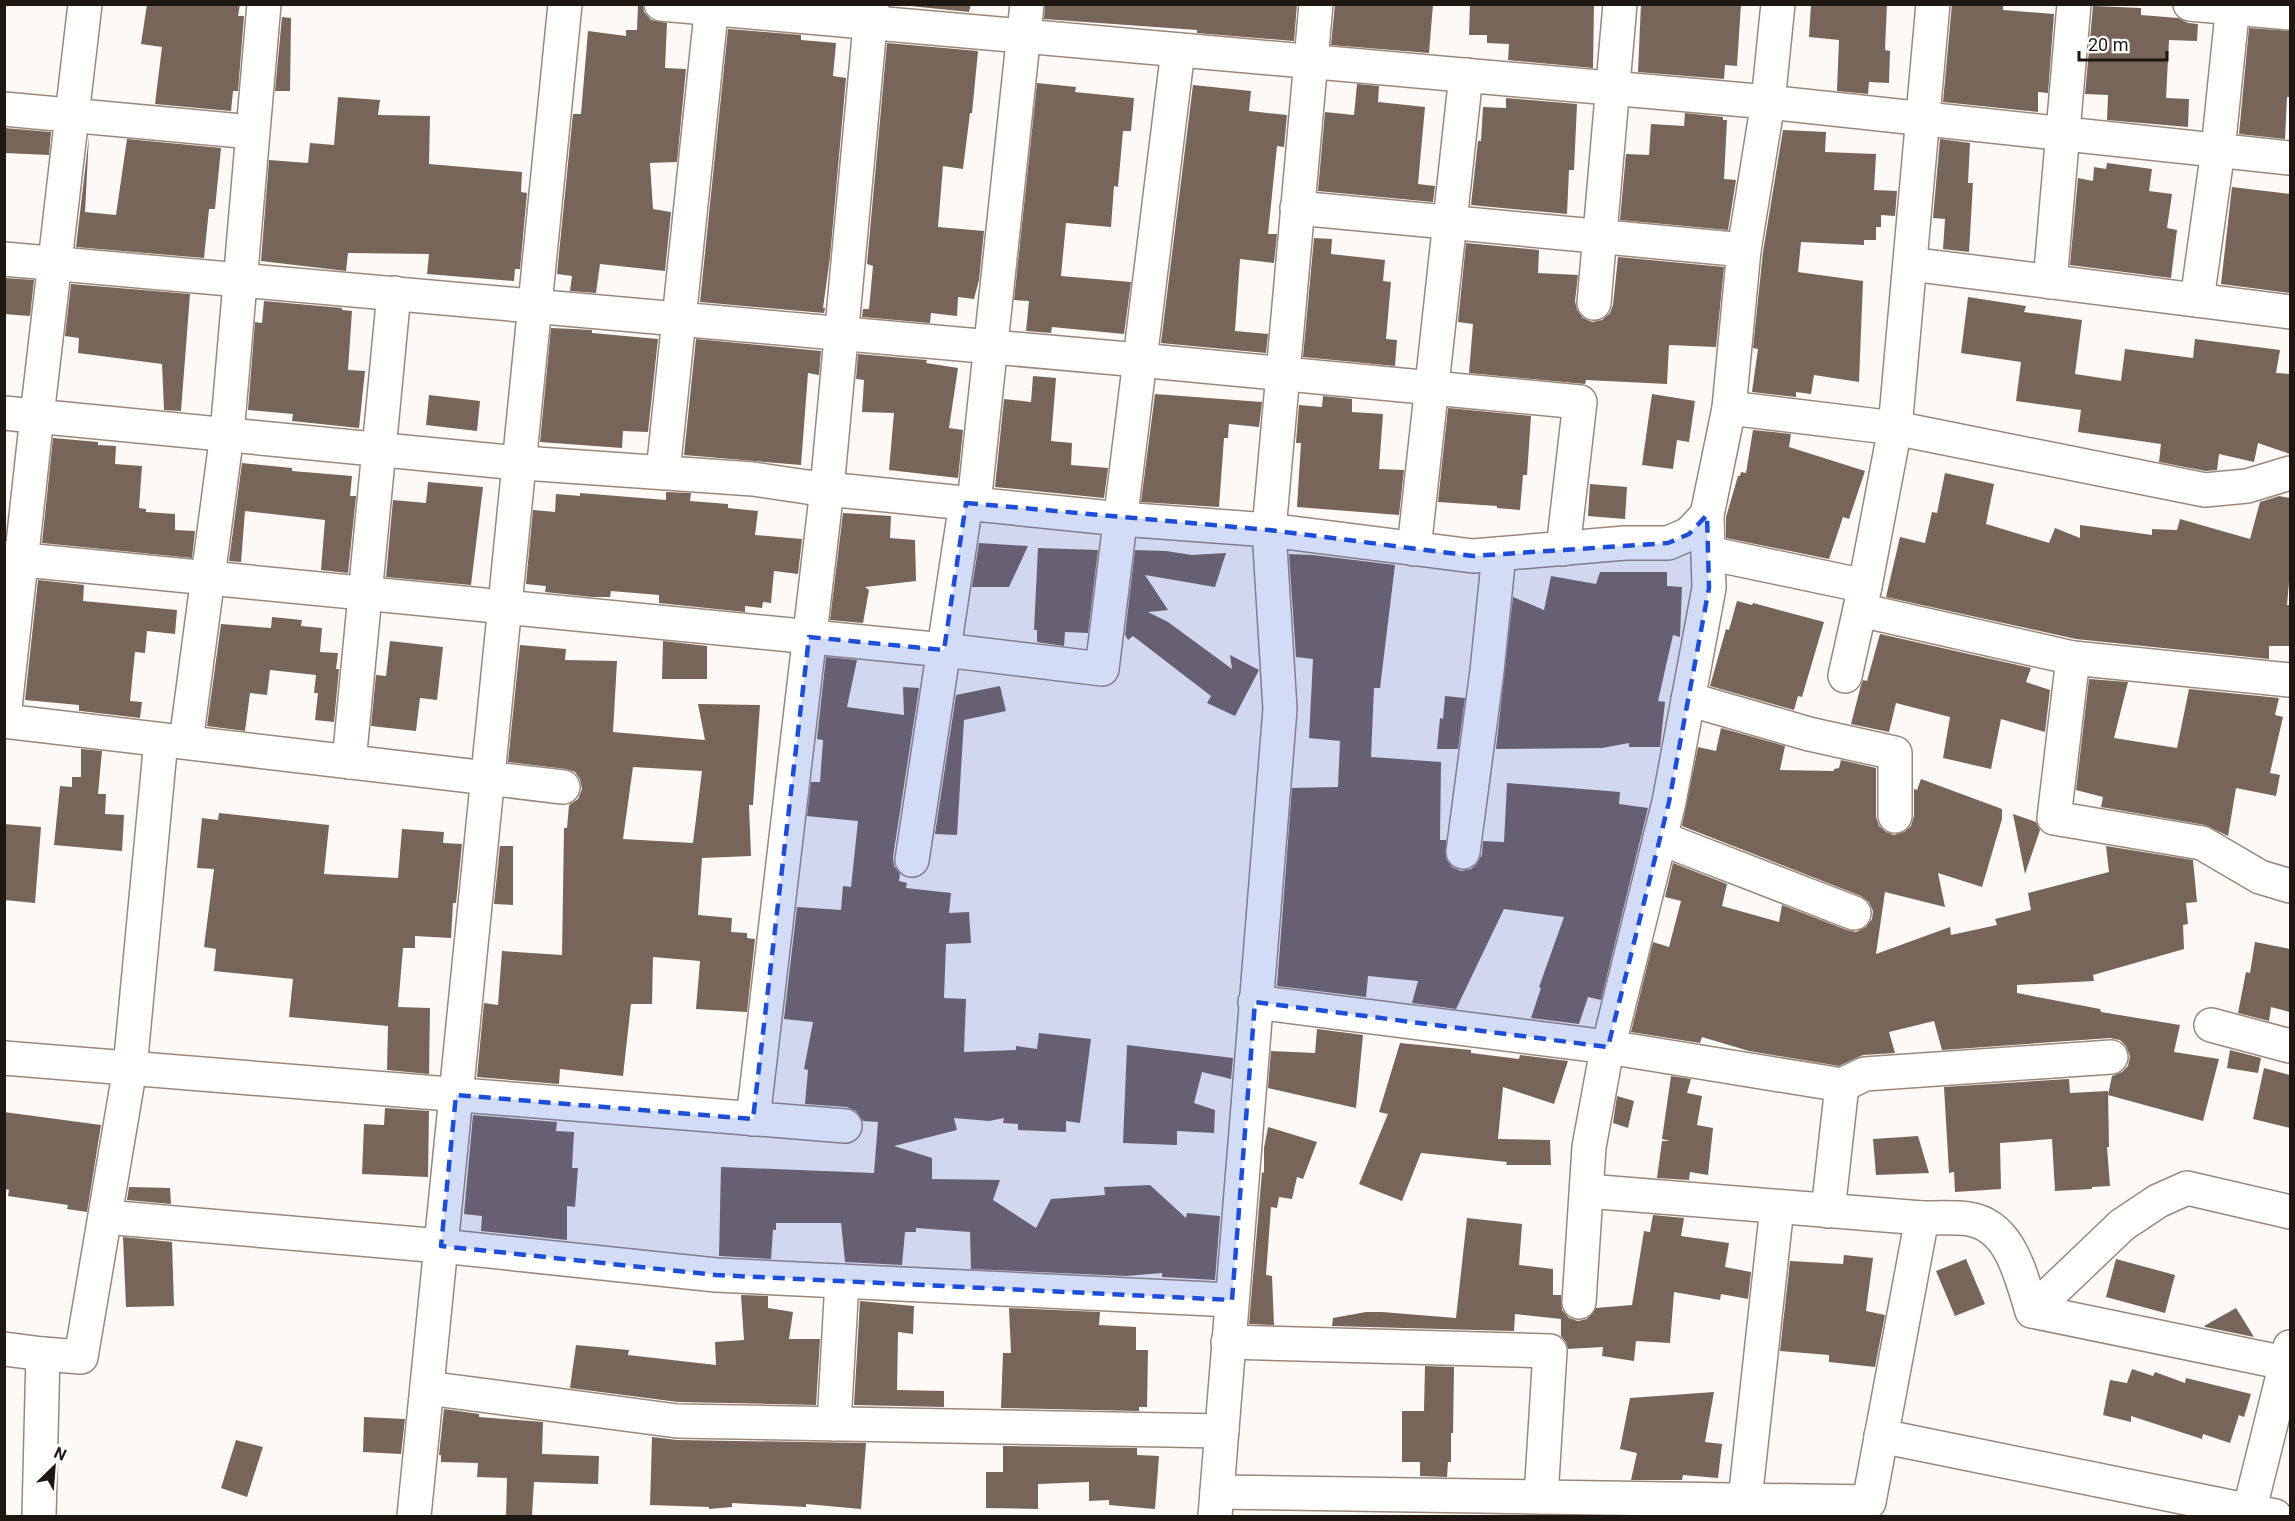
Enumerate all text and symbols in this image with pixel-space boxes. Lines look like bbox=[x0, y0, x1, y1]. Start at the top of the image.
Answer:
scale bar bbox=[2079, 24, 2168, 62]
text: 20 m bbox=[2088, 34, 2128, 55]
north arrow bbox=[24, 1437, 84, 1497]
text: N bbox=[51, 1443, 69, 1465]

